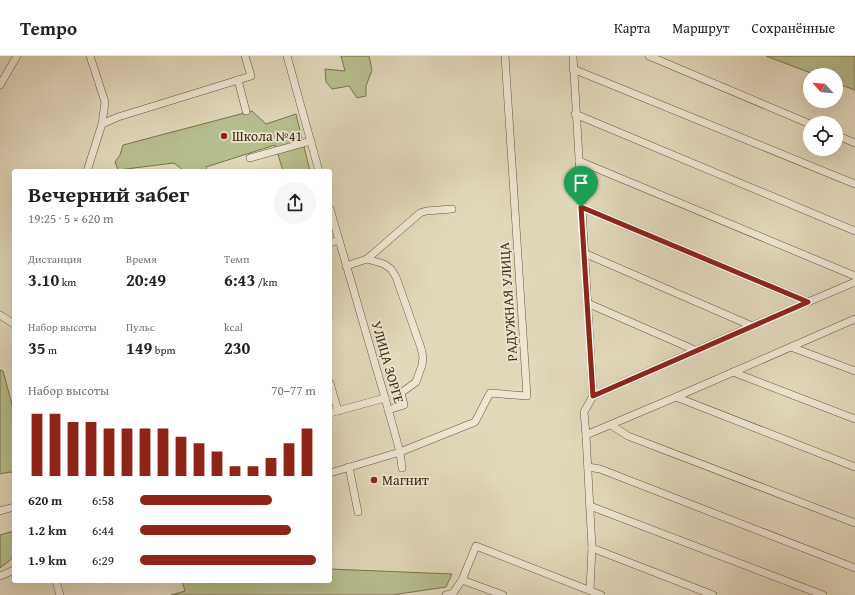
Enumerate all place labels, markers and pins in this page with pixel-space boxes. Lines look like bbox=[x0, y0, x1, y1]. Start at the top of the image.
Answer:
place label: Школа №41 bbox=[232, 126, 302, 146]
marker: Школа №41 bbox=[219, 131, 229, 141]
pin bbox=[564, 166, 598, 207]
place label: Магнит bbox=[382, 470, 429, 490]
marker: Магнит bbox=[369, 475, 379, 485]

